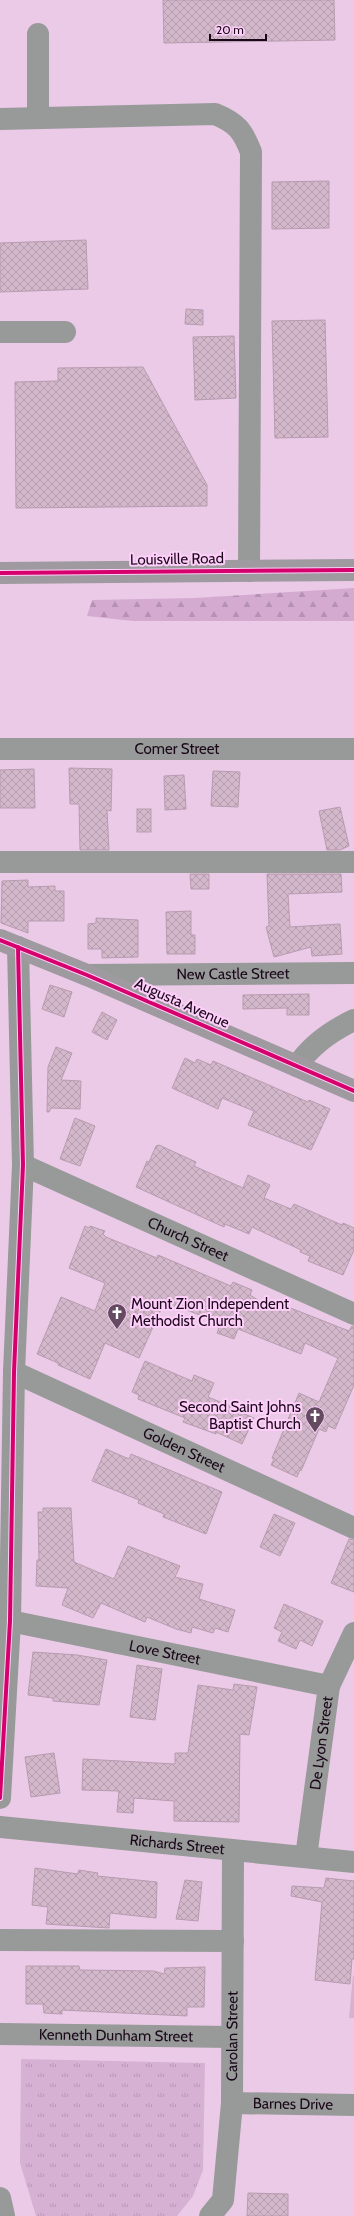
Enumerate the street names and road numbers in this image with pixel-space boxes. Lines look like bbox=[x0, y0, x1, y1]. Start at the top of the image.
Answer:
street label: Louisville Road bbox=[130, 549, 224, 569]
street label: Comer Street bbox=[135, 740, 219, 758]
street label: New Castle Street bbox=[176, 964, 290, 983]
street label: Augusta Avenue bbox=[132, 974, 232, 1032]
street label: Church Street bbox=[145, 1213, 231, 1265]
street label: Golden Street bbox=[140, 1423, 228, 1477]
street label: Love Street bbox=[128, 1636, 202, 1669]
street label: De Lyon Street bbox=[306, 1695, 337, 1791]
street label: Richards Street bbox=[129, 1831, 225, 1858]
street label: Carolan Street bbox=[223, 1991, 241, 2081]
street label: Kenneth Dunham Street bbox=[39, 2026, 193, 2045]
street label: Barnes Drive bbox=[253, 2094, 334, 2114]

